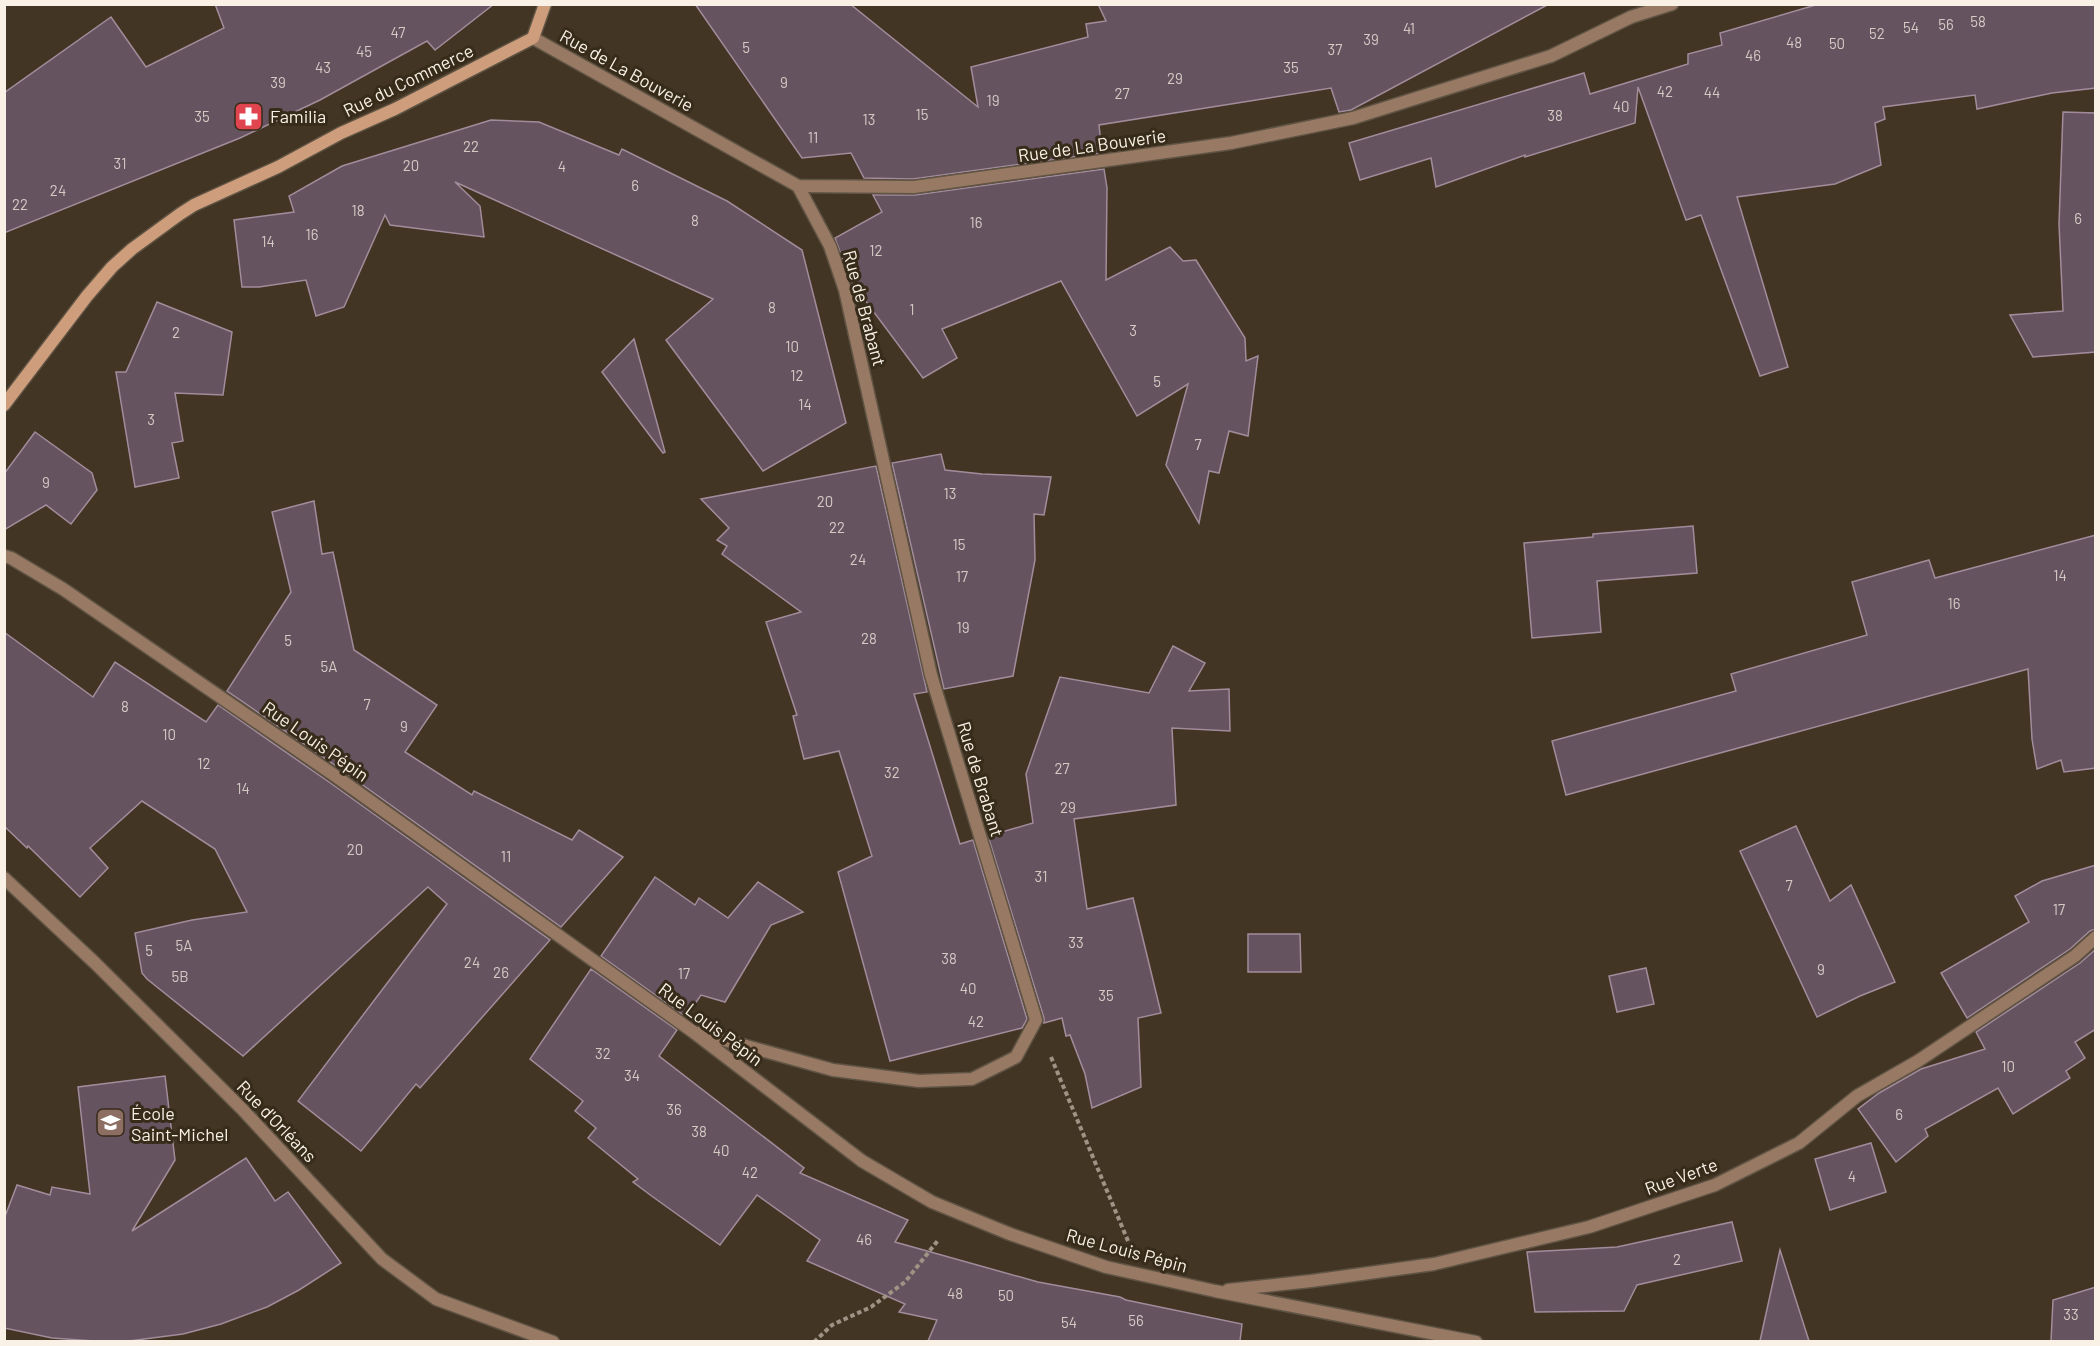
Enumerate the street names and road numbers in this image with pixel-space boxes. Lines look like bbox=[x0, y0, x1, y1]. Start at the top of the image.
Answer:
street label: Rue de La Bouverie bbox=[556, 24, 698, 116]
street label: Rue du Commerce bbox=[339, 39, 477, 121]
street label: Rue de La Bouverie bbox=[1017, 124, 1167, 166]
street label: Rue de Brabant bbox=[839, 248, 891, 368]
street label: Rue Louis Pépin bbox=[259, 696, 373, 786]
street label: Rue de Brabant bbox=[953, 719, 1009, 839]
street label: Rue Louis Pépin bbox=[655, 978, 767, 1070]
street label: Rue d'Orléans bbox=[233, 1076, 321, 1166]
street label: Rue Verte bbox=[1642, 1153, 1720, 1199]
street label: Rue Louis Pépin bbox=[1064, 1223, 1190, 1277]

